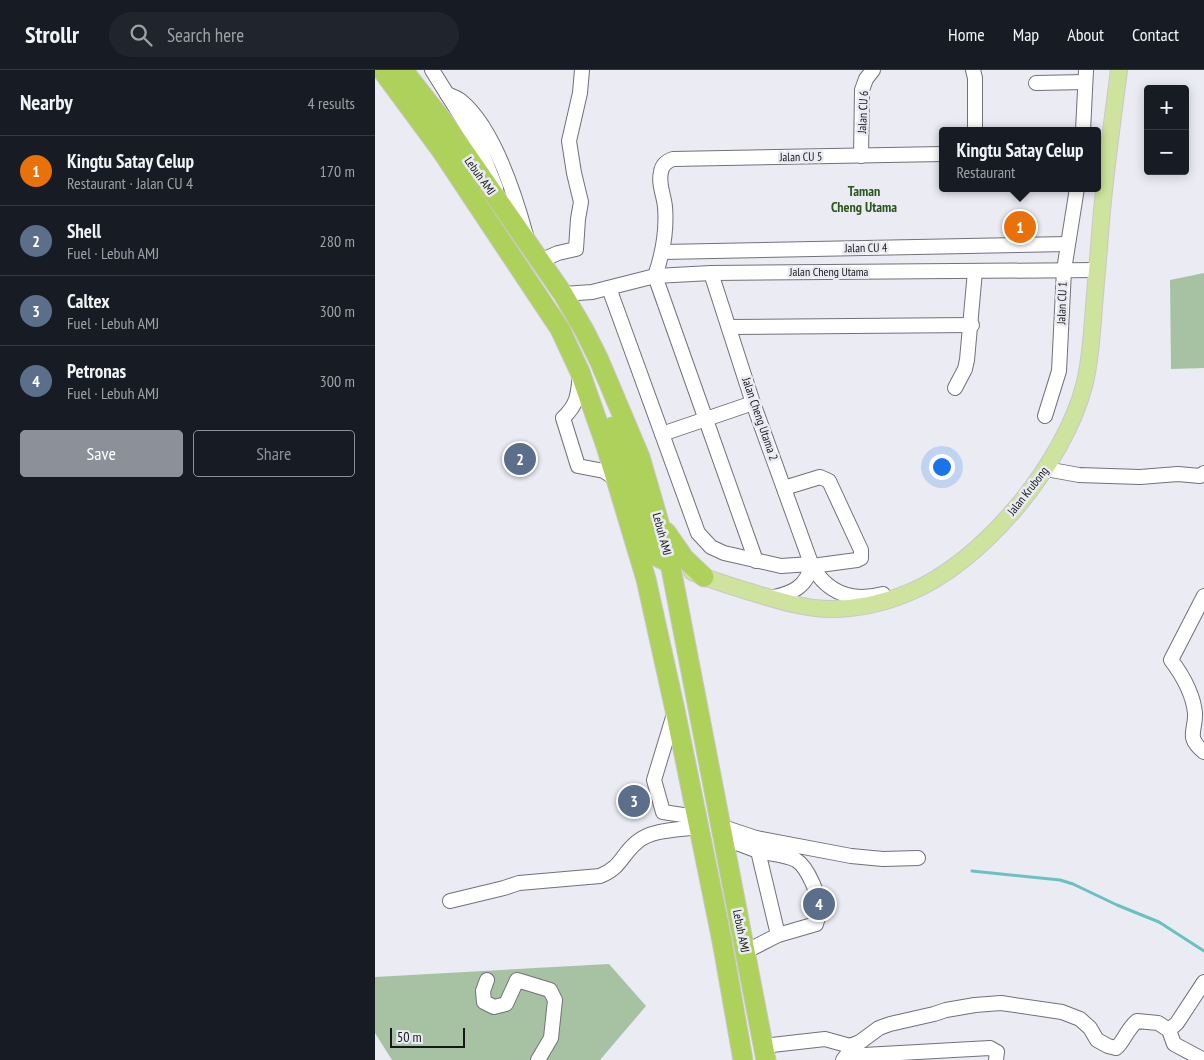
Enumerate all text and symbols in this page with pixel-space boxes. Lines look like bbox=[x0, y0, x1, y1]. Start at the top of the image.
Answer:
search box bbox=[109, 12, 459, 57]
text: Strollr bbox=[25, 19, 79, 50]
icon: search bbox=[127, 21, 155, 49]
text: Search here bbox=[167, 23, 244, 47]
text: Home bbox=[948, 23, 985, 46]
text: Map bbox=[1013, 23, 1039, 46]
text: About bbox=[1067, 23, 1104, 46]
text: Contact bbox=[1132, 23, 1179, 46]
map controls bbox=[1144, 85, 1189, 175]
button: + bbox=[1144, 85, 1189, 130]
text: Nearby bbox=[20, 89, 73, 116]
street label: Jalan CU 6 bbox=[854, 90, 871, 135]
text: 4 results bbox=[308, 93, 355, 113]
popup bbox=[939, 127, 1101, 192]
button: − bbox=[1144, 130, 1189, 175]
text: Kingtu Satay Celup bbox=[956, 138, 1084, 162]
text: Kingtu Satay Celup bbox=[67, 149, 194, 173]
street label: Jalan CU 5 bbox=[778, 149, 823, 164]
street label: Lebuh AMJ bbox=[462, 154, 499, 198]
text: 1 bbox=[32, 161, 40, 181]
text: 170 m bbox=[320, 161, 355, 181]
text: Restaurant bbox=[956, 162, 1015, 182]
text: Restaurant · Jalan CU 4 bbox=[67, 173, 193, 193]
district label: Taman Cheng Utama bbox=[831, 182, 897, 216]
pin: 1 bbox=[1004, 208, 1036, 246]
text: Shell bbox=[67, 219, 101, 243]
text: 2 bbox=[32, 231, 40, 251]
text: 280 m bbox=[320, 231, 355, 251]
street label: Jalan CU 4 bbox=[843, 240, 888, 255]
text: Fuel · Lebuh AMJ bbox=[67, 243, 159, 263]
street label: Jalan Cheng Utama bbox=[789, 264, 869, 279]
street label: Jalan CU 1 bbox=[1053, 281, 1070, 326]
text: Caltex bbox=[67, 289, 110, 313]
text: 3 bbox=[32, 301, 40, 321]
text: 300 m bbox=[320, 301, 355, 321]
text: Fuel · Lebuh AMJ bbox=[67, 313, 159, 333]
text: Petronas bbox=[67, 359, 126, 383]
text: 4 bbox=[32, 371, 40, 391]
text: 300 m bbox=[320, 371, 355, 391]
street label: Jalan Cheng Utama 2 bbox=[739, 374, 782, 462]
text: Fuel · Lebuh AMJ bbox=[67, 383, 159, 403]
button: Save bbox=[20, 430, 183, 477]
button: Share bbox=[193, 430, 355, 477]
pin: 2 bbox=[504, 440, 536, 478]
your location bbox=[929, 454, 955, 480]
street label: Jalan Krubong bbox=[1003, 463, 1051, 519]
street label: Lebuh AMJ bbox=[650, 511, 675, 557]
pin: 3 bbox=[618, 782, 650, 820]
pin: 4 bbox=[803, 885, 835, 923]
street label: Lebuh AMJ bbox=[730, 908, 753, 954]
scale bar bbox=[390, 1025, 465, 1048]
text: 50 m bbox=[397, 1028, 422, 1046]

